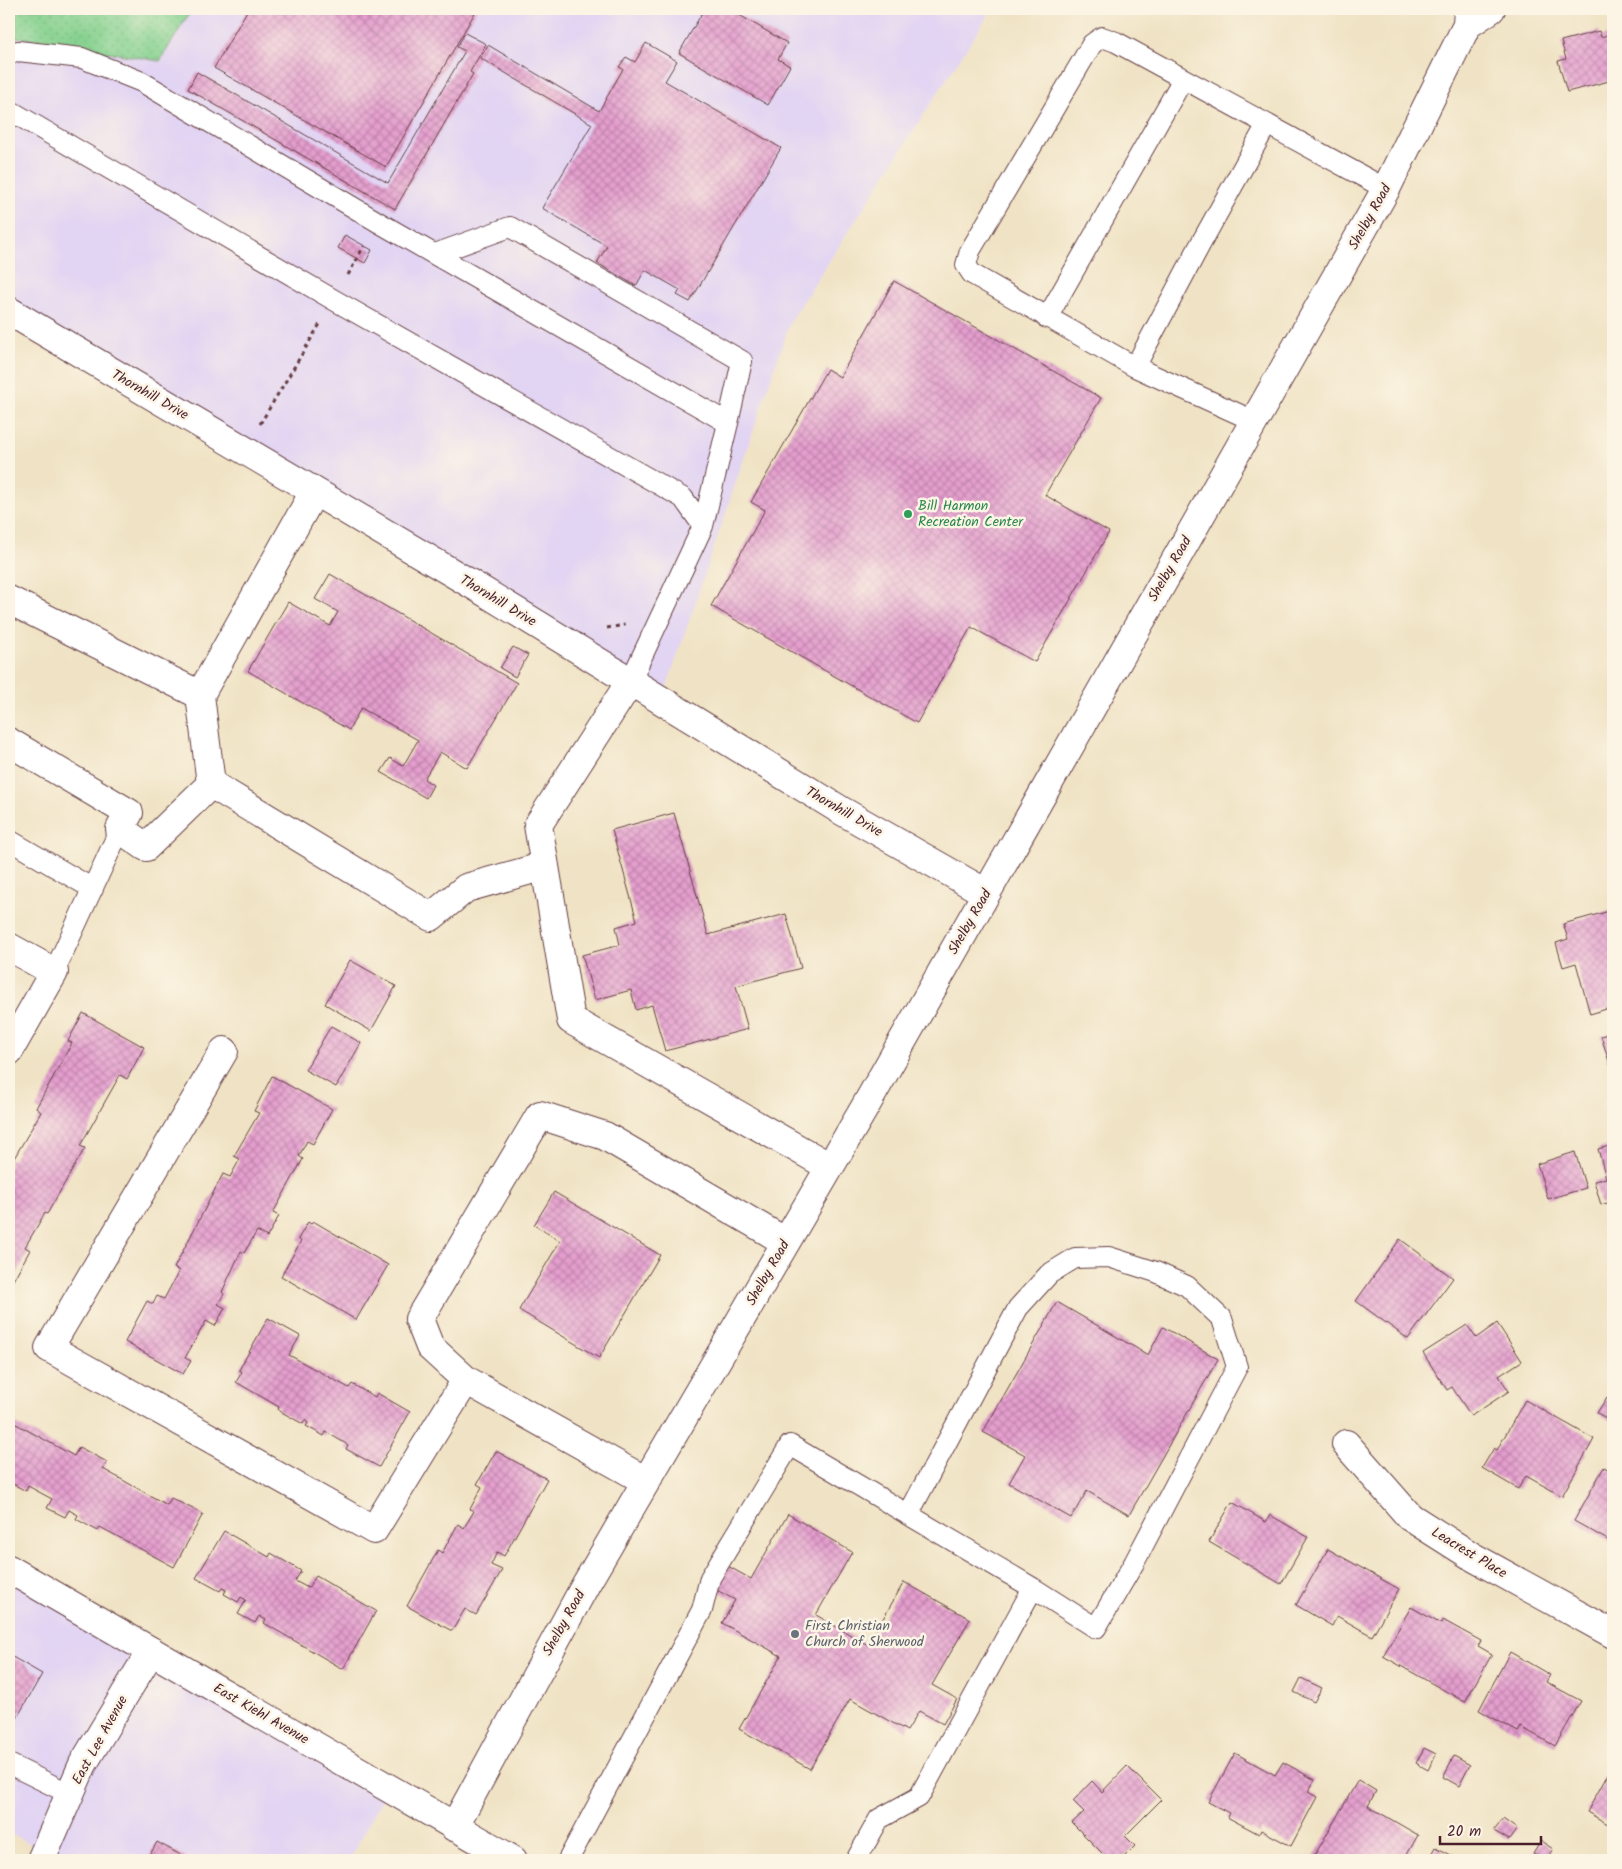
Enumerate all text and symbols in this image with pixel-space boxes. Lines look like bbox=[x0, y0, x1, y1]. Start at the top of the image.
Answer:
street label: Shelby Road bbox=[1343, 179, 1398, 254]
street label: Thornhill Drive bbox=[107, 364, 193, 426]
place label: Bill Harmon Recreation Center bbox=[918, 495, 1024, 533]
marker: Bill Harmon Recreation Center bbox=[902, 508, 914, 520]
street label: Shelby Road bbox=[1142, 531, 1198, 606]
street label: Thornhill Drive bbox=[455, 569, 541, 633]
street label: Thornhill Drive bbox=[801, 781, 887, 843]
street label: Shelby Road bbox=[942, 884, 998, 959]
street label: Shelby Road bbox=[740, 1235, 796, 1310]
street label: Leacrest Place bbox=[1427, 1522, 1512, 1585]
street label: Shelby Road bbox=[537, 1585, 592, 1660]
place label: First Christian Church of Sherwood bbox=[805, 1615, 925, 1653]
marker: First Christian Church of Sherwood bbox=[789, 1628, 801, 1640]
street label: East Kiehl Avenue bbox=[209, 1678, 314, 1751]
street label: East Lee Avenue bbox=[66, 1691, 134, 1789]
scale bar bbox=[1440, 1814, 1541, 1846]
text: 20 m bbox=[1447, 1820, 1481, 1844]

